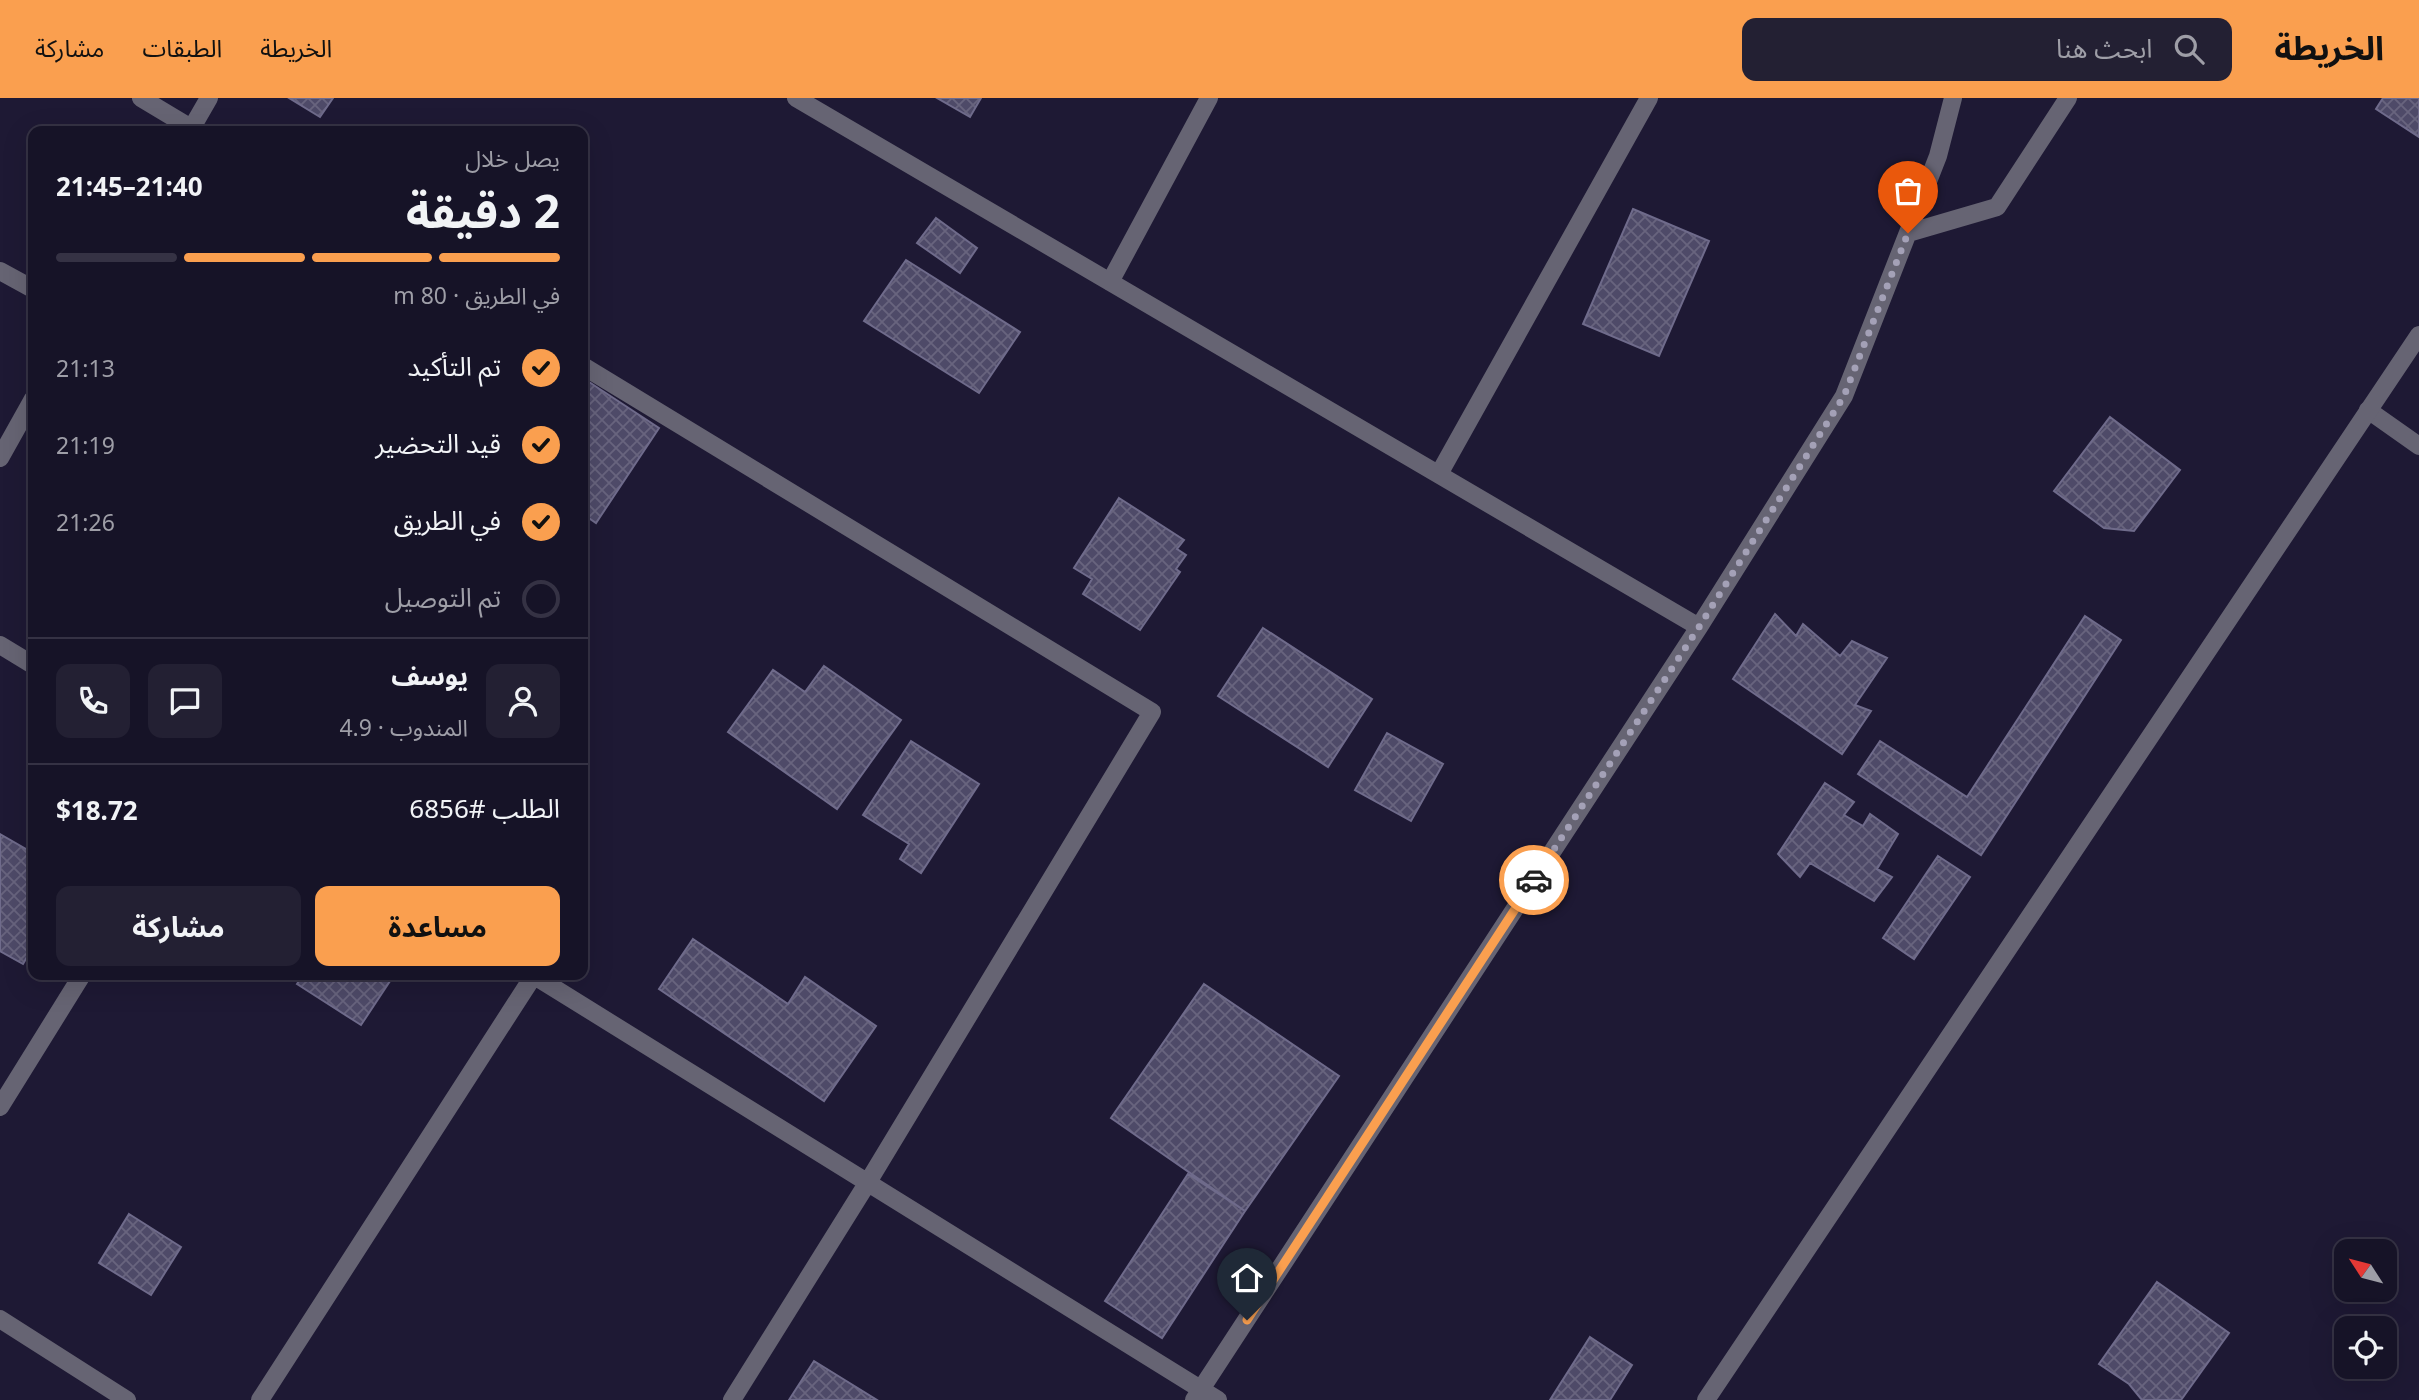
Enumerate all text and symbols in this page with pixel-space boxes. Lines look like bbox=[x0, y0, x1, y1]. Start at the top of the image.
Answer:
search box bbox=[1742, 18, 2232, 81]
text: الخريطة bbox=[2274, 25, 2384, 70]
text: ابحث هنا bbox=[2056, 30, 2152, 66]
icon: search bbox=[2170, 30, 2208, 68]
text: مشاركة bbox=[35, 31, 104, 64]
text: الطبقات bbox=[142, 31, 222, 64]
text: الخريطة bbox=[260, 31, 332, 64]
text: يصل خلال bbox=[465, 142, 560, 174]
pin bbox=[1878, 161, 1938, 233]
text: 21:40–21:45 bbox=[56, 168, 203, 204]
icon: bag bbox=[1889, 172, 1927, 210]
text: 2 دقيقة bbox=[406, 179, 560, 241]
text: في الطريق · 80 m bbox=[393, 279, 560, 311]
text: تم التأكيد bbox=[407, 348, 501, 384]
icon: check bbox=[522, 349, 560, 387]
text: 21:13 bbox=[56, 352, 115, 384]
text: قيد التحضير bbox=[375, 425, 501, 461]
icon: check bbox=[522, 426, 560, 464]
text: 21:19 bbox=[56, 429, 115, 461]
text: في الطريق bbox=[394, 502, 501, 538]
icon: check bbox=[522, 503, 560, 541]
text: 21:26 bbox=[56, 506, 115, 538]
text: تم التوصيل bbox=[385, 579, 501, 615]
text: يوسف bbox=[391, 657, 468, 693]
button: phone bbox=[56, 664, 130, 738]
button: chat bbox=[148, 664, 222, 738]
button: person bbox=[486, 664, 560, 738]
text: المندوب · 4.9 bbox=[339, 711, 468, 743]
text: الطلب #6856 bbox=[409, 790, 560, 826]
text: $18.72 bbox=[56, 792, 138, 828]
courier bbox=[1499, 845, 1569, 915]
icon: car bbox=[1515, 861, 1553, 899]
button: مشاركة bbox=[56, 886, 301, 966]
button: مساعدة bbox=[315, 886, 560, 966]
north arrow bbox=[2334, 1239, 2398, 1302]
map controls bbox=[2334, 1239, 2397, 1379]
pin bbox=[1217, 1248, 1277, 1320]
icon: home bbox=[1228, 1259, 1266, 1297]
button: locate bbox=[2334, 1316, 2397, 1379]

